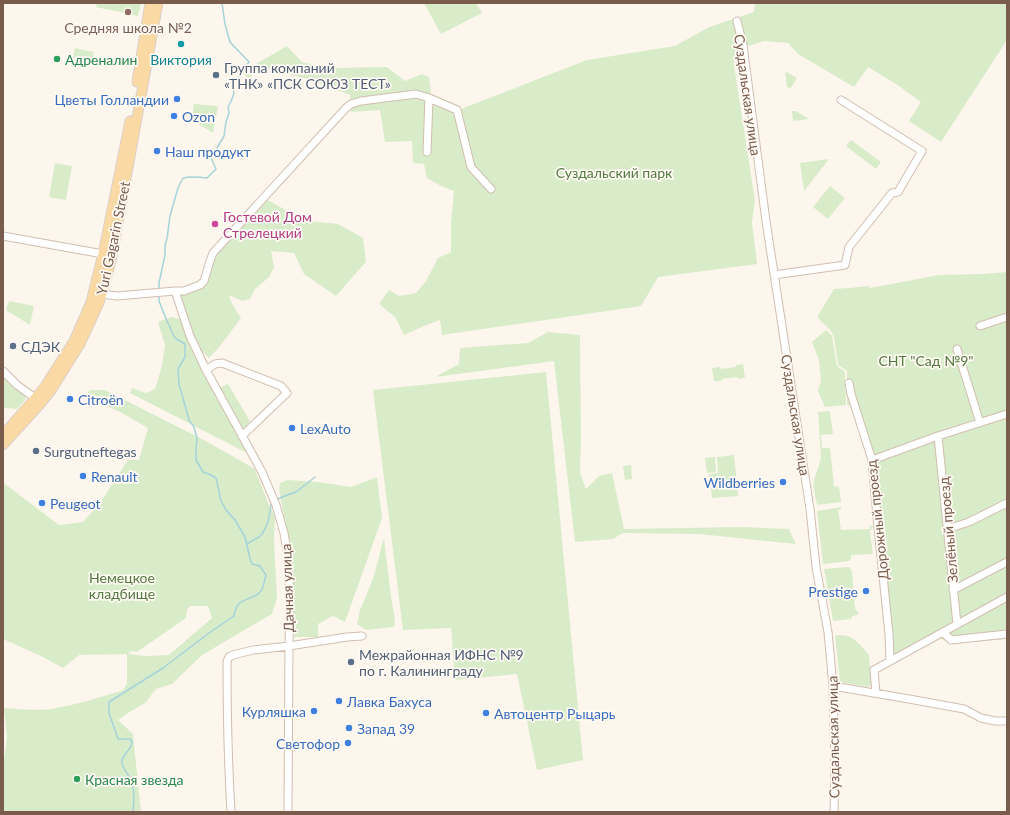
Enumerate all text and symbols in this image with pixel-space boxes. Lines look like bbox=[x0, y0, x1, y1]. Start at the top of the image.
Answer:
marker: Средняя школа №2 bbox=[123, 7, 133, 17]
place label: Средняя школа №2 bbox=[64, 19, 192, 36]
street label: Суздальская улица bbox=[731, 33, 765, 157]
marker: Виктория bbox=[176, 39, 186, 49]
place label: Адреналин bbox=[65, 51, 137, 68]
place label: Виктория bbox=[150, 51, 212, 68]
marker: Адреналин bbox=[52, 54, 62, 64]
place label: Группа компаний «ТНК» «ПСК СОЮЗ ТЕСТ» bbox=[224, 59, 391, 92]
marker: Группа компаний «ТНК» «ПСК СОЮЗ ТЕСТ» bbox=[211, 70, 221, 80]
place label: Цветы Голландии bbox=[54, 91, 169, 108]
marker: Цветы Голландии bbox=[172, 94, 182, 104]
place label: Ozon bbox=[182, 108, 215, 125]
marker: Ozon bbox=[169, 111, 179, 121]
place label: Наш продукт bbox=[165, 143, 251, 160]
marker: Наш продукт bbox=[152, 146, 162, 156]
park label: Суздальский парк bbox=[556, 164, 673, 181]
street label: Yuri Gagarin Street bbox=[93, 180, 133, 296]
place label: Гостевой Дом Стрелецкий bbox=[223, 208, 312, 241]
marker: Гостевой Дом Стрелецкий bbox=[210, 219, 220, 229]
place label: СДЭК bbox=[21, 338, 61, 355]
marker: СДЭК bbox=[8, 341, 18, 351]
park label: СНТ "Сад №9" bbox=[878, 352, 974, 369]
street label: Суздальская улица bbox=[778, 353, 814, 477]
place label: Citroën bbox=[78, 391, 124, 408]
marker: Citroën bbox=[65, 394, 75, 404]
place label: LexAuto bbox=[300, 420, 351, 437]
marker: LexAuto bbox=[287, 423, 297, 433]
place label: Surgutneftegas bbox=[44, 443, 137, 460]
marker: Surgutneftegas bbox=[31, 446, 41, 456]
street label: Дорожный проезд bbox=[862, 459, 892, 581]
place label: Renault bbox=[91, 468, 138, 485]
marker: Renault bbox=[78, 471, 88, 481]
place label: Wildberries bbox=[704, 474, 775, 491]
street label: Зелёный проезд bbox=[935, 476, 961, 584]
marker: Wildberries bbox=[778, 477, 788, 487]
place label: Peugeot bbox=[50, 495, 101, 512]
marker: Peugeot bbox=[37, 498, 47, 508]
street label: Дачная улица bbox=[277, 543, 297, 633]
park label: Немецкое кладбище bbox=[89, 569, 155, 602]
place label: Prestige bbox=[808, 583, 858, 600]
marker: Prestige bbox=[861, 586, 871, 596]
place label: Межрайонная ИФНС №9 по г. Калининграду bbox=[359, 646, 524, 679]
marker: Межрайонная ИФНС №9 по г. Калининграду bbox=[346, 657, 356, 667]
street label: Суздальская улица bbox=[823, 676, 843, 798]
place label: Лавка Бахуса bbox=[346, 693, 432, 710]
marker: Лавка Бахуса bbox=[334, 696, 344, 706]
place label: Курляшка bbox=[242, 703, 306, 720]
place label: Автоцентр Рыцарь bbox=[494, 705, 616, 722]
marker: Курляшка bbox=[309, 706, 319, 716]
marker: Автоцентр Рыцарь bbox=[481, 708, 491, 718]
place label: Запад 39 bbox=[357, 720, 415, 737]
marker: Запад 39 bbox=[344, 723, 354, 733]
place label: Светофор bbox=[276, 735, 340, 752]
marker: Светофор bbox=[343, 738, 353, 748]
place label: Красная звезда bbox=[85, 771, 184, 788]
marker: Красная звезда bbox=[72, 774, 82, 784]

